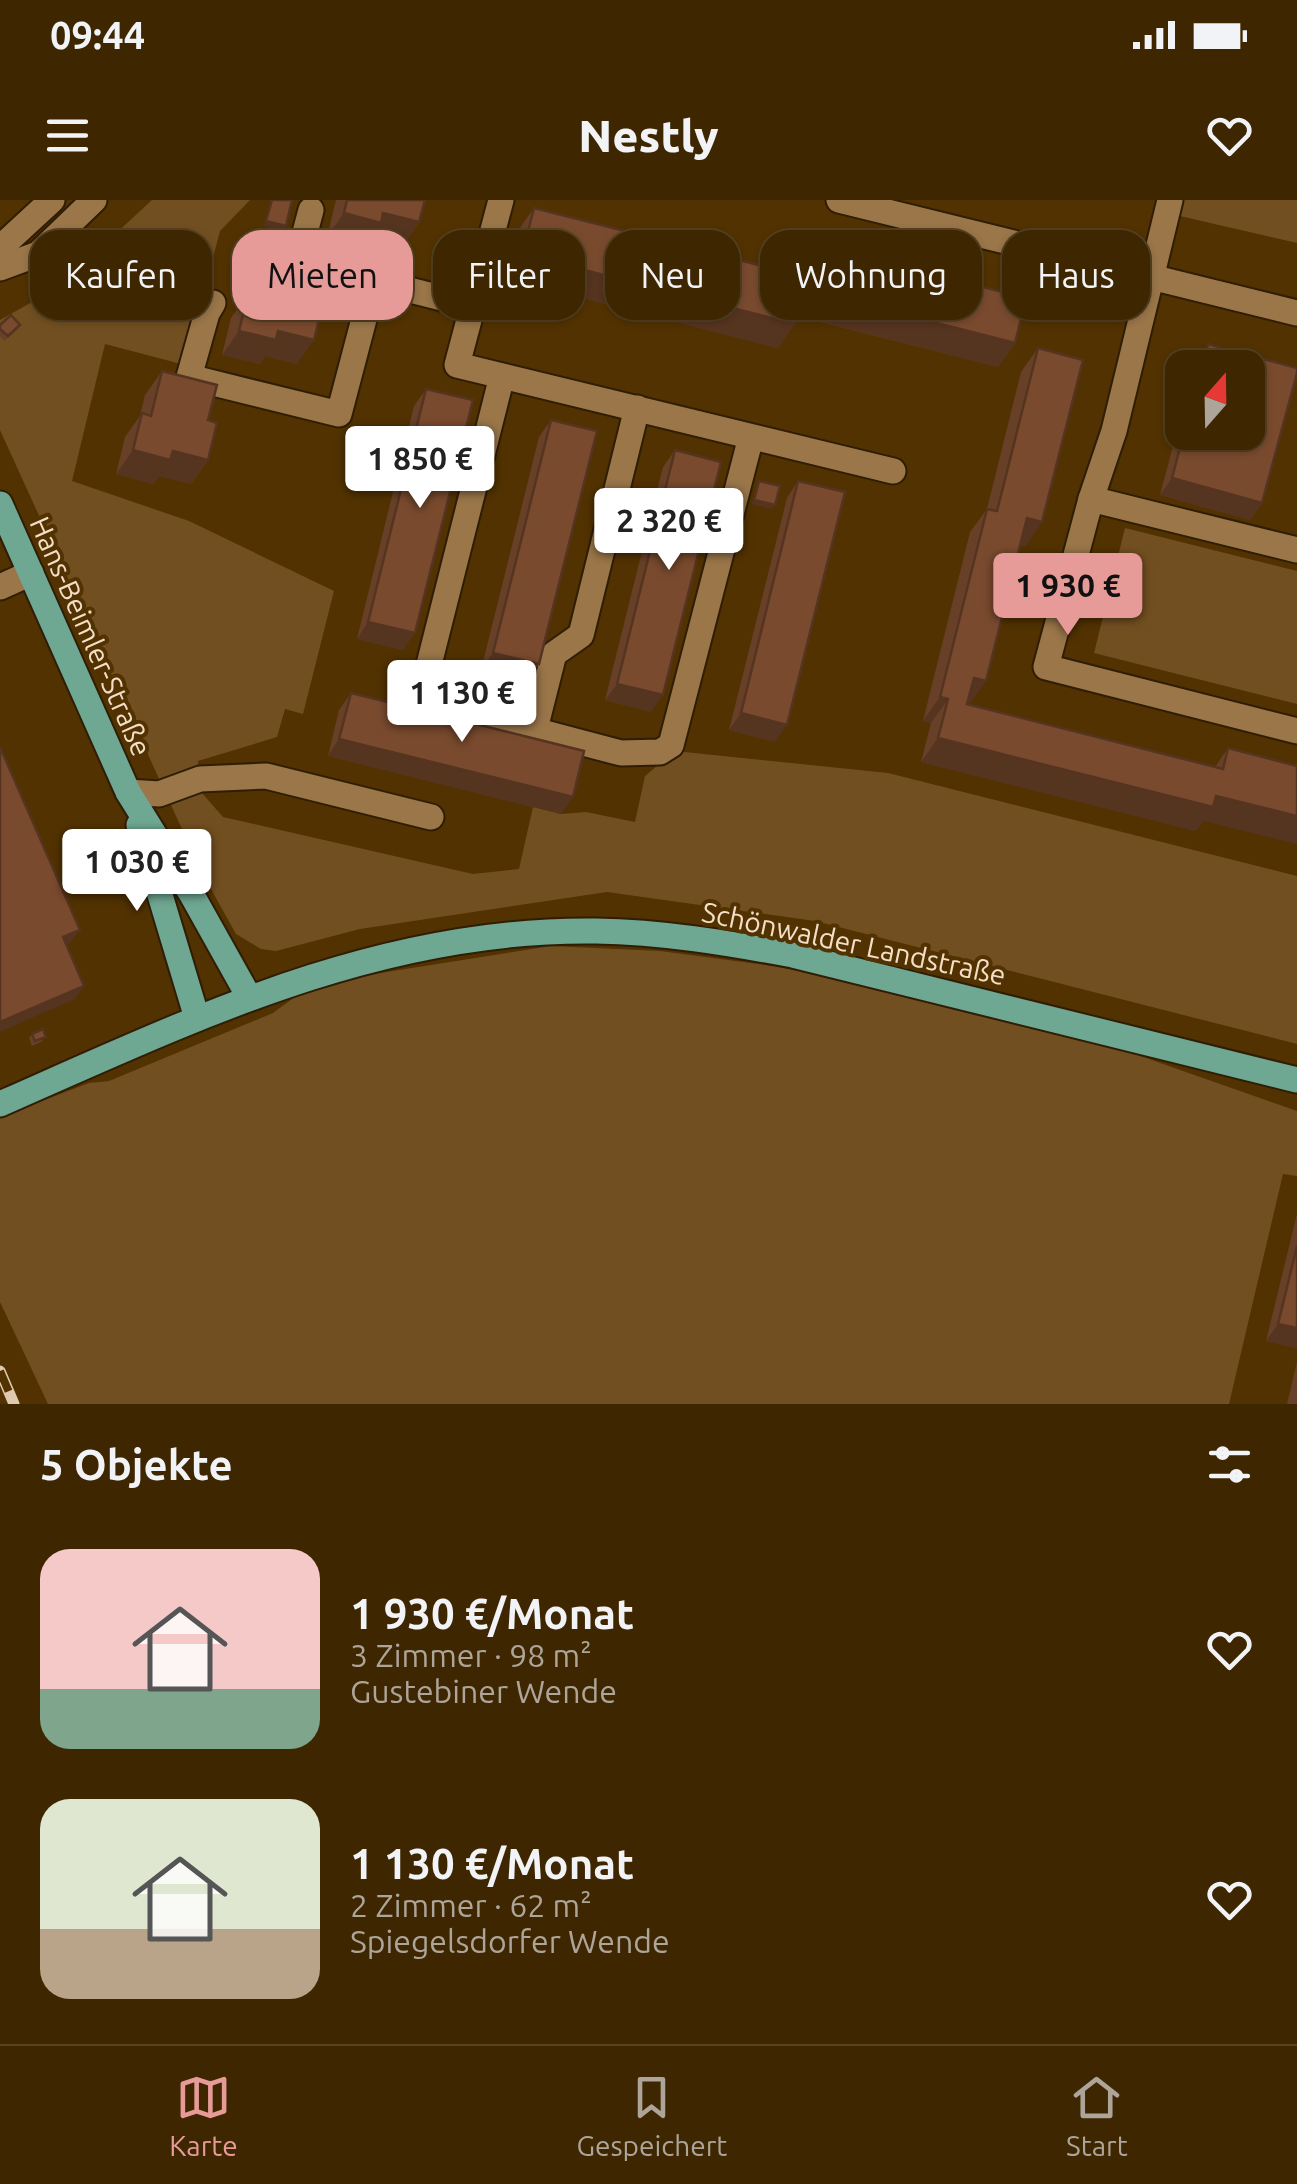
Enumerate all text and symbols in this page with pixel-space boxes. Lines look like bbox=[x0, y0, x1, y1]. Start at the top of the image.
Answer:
text: 09:44 bbox=[50, 14, 145, 56]
icon: menu bbox=[40, 108, 95, 163]
icon: heart bbox=[1202, 108, 1257, 163]
text: Nestly bbox=[578, 110, 719, 161]
chip: Kaufen bbox=[30, 230, 212, 320]
chip: Mieten bbox=[232, 230, 413, 320]
chip: Filter bbox=[433, 230, 585, 320]
chip: Neu bbox=[605, 230, 740, 320]
chip: Wohnung bbox=[760, 230, 982, 320]
chip: Haus bbox=[1002, 230, 1150, 320]
north arrow bbox=[1165, 350, 1265, 450]
map controls bbox=[1165, 350, 1265, 450]
pin: 1 850 € bbox=[328, 426, 512, 511]
text: 1 850 € bbox=[367, 440, 473, 476]
pin: 2 320 € bbox=[577, 488, 761, 573]
text: 2 320 € bbox=[616, 502, 722, 538]
street label: Hans-Beimler-Straße bbox=[24, 512, 158, 760]
pin: 1 930 € bbox=[976, 553, 1160, 638]
text: 1 930 € bbox=[1015, 567, 1121, 603]
pin: 1 130 € bbox=[370, 660, 554, 745]
text: 1 130 € bbox=[409, 674, 515, 710]
pin: 1 030 € bbox=[45, 829, 229, 914]
text: 1 030 € bbox=[84, 843, 190, 879]
street label: Schönwalder Landstraße bbox=[699, 896, 1009, 990]
icon: filters bbox=[1202, 1437, 1257, 1492]
text: 5 Objekte bbox=[40, 1441, 233, 1488]
icon: home bbox=[120, 1589, 240, 1709]
text: 1 930 €/Monat bbox=[350, 1590, 634, 1637]
icon: heart bbox=[1202, 1622, 1257, 1677]
text: 3 Zimmer · 98 m² bbox=[350, 1637, 592, 1673]
text: Gustebiner Wende bbox=[350, 1673, 617, 1709]
icon: home bbox=[120, 1839, 240, 1959]
text: 1 130 €/Monat bbox=[350, 1840, 634, 1887]
icon: heart bbox=[1202, 1872, 1257, 1927]
text: 2 Zimmer · 62 m² bbox=[350, 1887, 592, 1923]
text: Spiegelsdorfer Wende bbox=[350, 1923, 670, 1959]
tab: Karte bbox=[169, 2070, 238, 2161]
tab: Gespeichert bbox=[576, 2070, 727, 2161]
tab: Start bbox=[1066, 2070, 1128, 2161]

